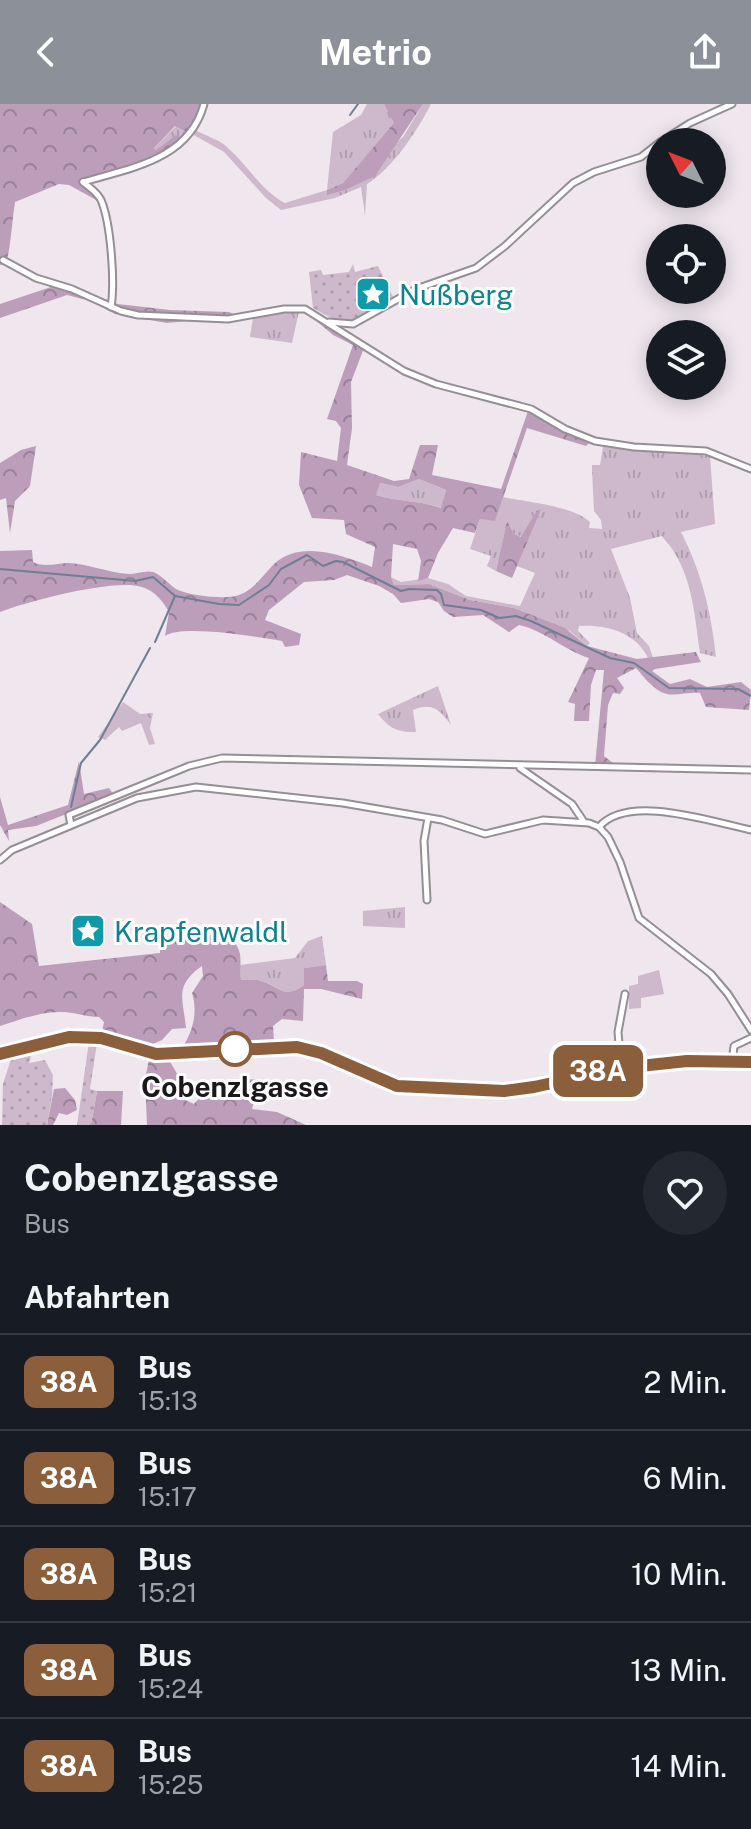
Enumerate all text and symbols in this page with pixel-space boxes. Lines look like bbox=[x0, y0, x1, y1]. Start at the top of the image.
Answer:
icon: back bbox=[24, 30, 68, 74]
icon: share bbox=[683, 30, 727, 74]
text: Metrio bbox=[319, 31, 432, 73]
north arrow bbox=[646, 128, 726, 208]
map controls bbox=[646, 128, 726, 400]
button: locate bbox=[646, 224, 726, 304]
place icon: Nußberg bbox=[354, 275, 392, 313]
place label: Nußberg bbox=[399, 278, 514, 311]
button: layers bbox=[646, 320, 726, 400]
place icon: Krapfenwaldl bbox=[69, 912, 107, 950]
place label: Krapfenwaldl bbox=[114, 915, 288, 948]
marker: Cobenzlgasse bbox=[218, 1032, 252, 1066]
line badge: 38A bbox=[552, 1045, 644, 1097]
text: 38A bbox=[569, 1054, 627, 1087]
place label: Cobenzlgasse bbox=[141, 1070, 329, 1103]
button: heart bbox=[643, 1151, 727, 1235]
text: Cobenzlgasse bbox=[24, 1155, 279, 1200]
text: Bus bbox=[24, 1208, 70, 1239]
text: Abfahrten bbox=[24, 1279, 170, 1315]
text: Bus bbox=[138, 1349, 192, 1385]
text: 2 Min. bbox=[644, 1364, 727, 1400]
text: 38A bbox=[40, 1365, 98, 1398]
text: 15:13 bbox=[138, 1385, 198, 1416]
text: Bus bbox=[138, 1445, 192, 1481]
text: 6 Min. bbox=[643, 1460, 727, 1496]
text: 38A bbox=[40, 1461, 98, 1494]
text: 15:17 bbox=[138, 1481, 197, 1512]
text: Bus bbox=[138, 1541, 192, 1577]
text: 10 Min. bbox=[631, 1556, 727, 1592]
text: 38A bbox=[40, 1557, 98, 1590]
text: 15:21 bbox=[138, 1577, 197, 1608]
text: Bus bbox=[138, 1637, 192, 1673]
text: 13 Min. bbox=[630, 1652, 727, 1688]
text: 38A bbox=[40, 1653, 98, 1686]
text: 15:24 bbox=[138, 1673, 203, 1704]
text: Bus bbox=[138, 1733, 192, 1769]
text: 14 Min. bbox=[630, 1748, 727, 1784]
text: 38A bbox=[40, 1749, 98, 1782]
text: 15:25 bbox=[138, 1769, 203, 1800]

